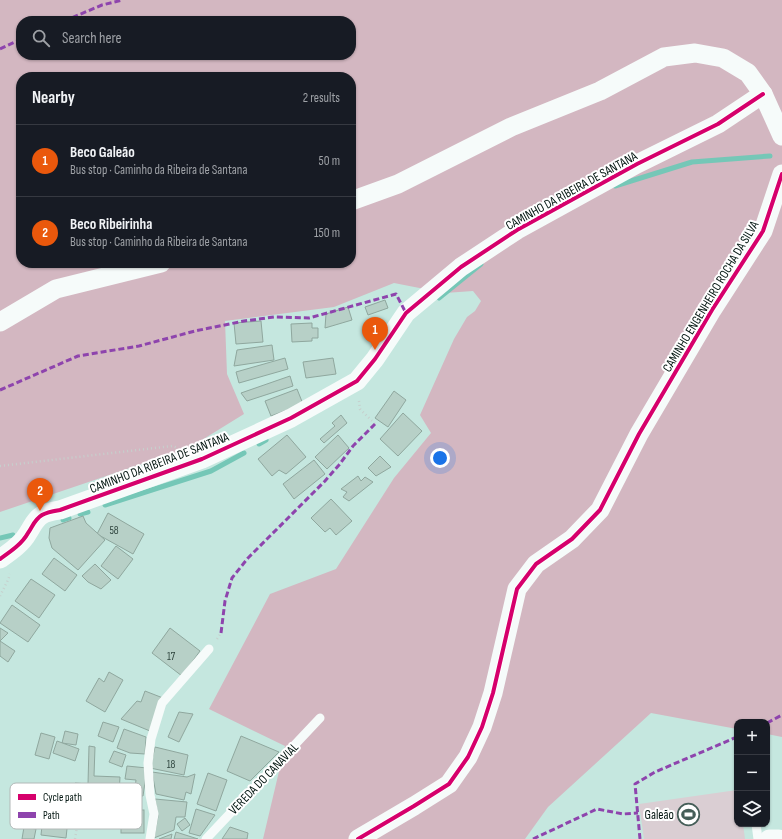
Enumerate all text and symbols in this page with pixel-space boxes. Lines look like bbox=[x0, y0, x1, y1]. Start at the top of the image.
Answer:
search box bbox=[16, 16, 356, 60]
icon: search bbox=[30, 27, 52, 49]
text: Search here bbox=[62, 29, 122, 48]
text: Nearby bbox=[32, 88, 75, 108]
text: 2 results bbox=[303, 90, 340, 106]
text: Beco Galeão bbox=[70, 143, 135, 162]
street label: CAMINHO DA RIBEIRA DE SANTANA bbox=[503, 148, 640, 234]
text: 1 bbox=[42, 153, 48, 169]
text: 50 m bbox=[319, 153, 340, 169]
text: Bus stop · Caminho da Ribeira de Santana bbox=[70, 162, 247, 178]
text: Beco Ribeirinha bbox=[70, 215, 152, 234]
street label: CAMINHO ENGENHEIRO ROCHA DA SILVA bbox=[659, 218, 763, 375]
text: 2 bbox=[42, 225, 48, 241]
text: 150 m bbox=[314, 225, 340, 241]
text: Bus stop · Caminho da Ribeira de Santana bbox=[70, 234, 247, 250]
pin: 1 bbox=[362, 317, 388, 350]
street label: CAMINHO DA RIBEIRA DE SANTANA bbox=[87, 429, 232, 497]
your location bbox=[430, 448, 450, 468]
pin: 2 bbox=[27, 478, 53, 511]
house number: 58 bbox=[109, 524, 119, 537]
house number: 17 bbox=[167, 650, 176, 663]
map controls bbox=[734, 719, 770, 827]
button: + bbox=[734, 719, 770, 755]
street label: VEREDA DO CANAVIAL bbox=[225, 739, 302, 818]
button: − bbox=[734, 755, 770, 791]
house number: 18 bbox=[167, 758, 176, 771]
legend bbox=[10, 783, 142, 829]
text: Cycle path bbox=[43, 791, 82, 804]
button: layers bbox=[734, 791, 770, 827]
sports icon: Galeão bbox=[676, 801, 702, 827]
place label: Galeão bbox=[645, 807, 674, 823]
text: Path bbox=[43, 809, 60, 822]

